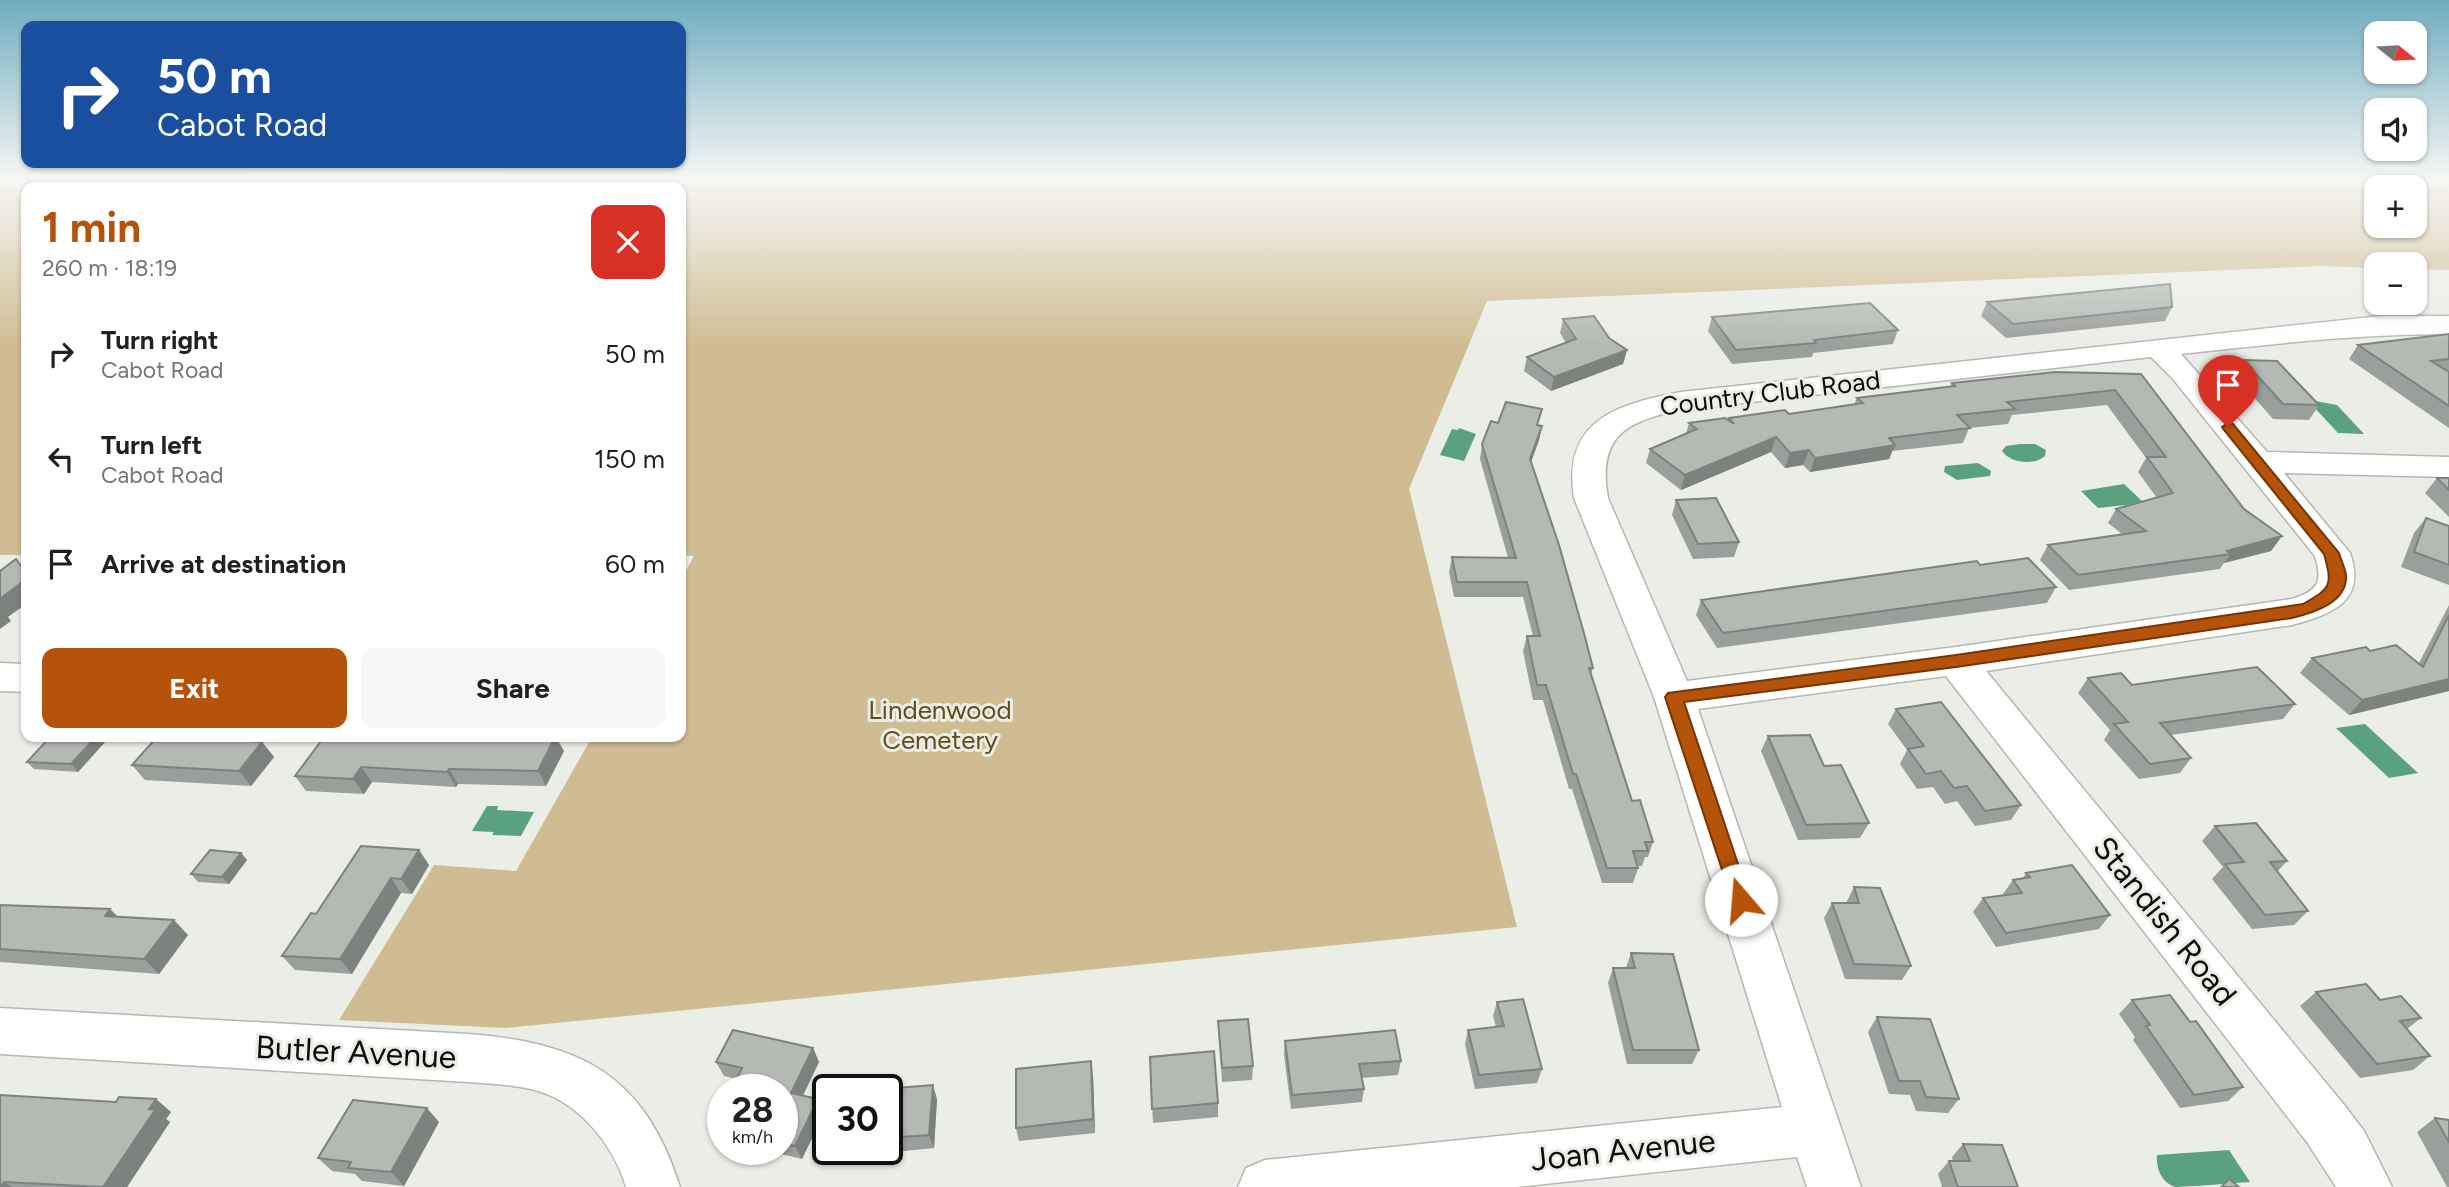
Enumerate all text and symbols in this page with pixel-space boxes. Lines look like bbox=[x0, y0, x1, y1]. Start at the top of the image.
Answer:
north arrow bbox=[2364, 21, 2427, 84]
map controls bbox=[2364, 21, 2427, 315]
text: 50 m bbox=[157, 46, 272, 105]
icon: right bbox=[42, 49, 133, 140]
button: sound bbox=[2364, 98, 2427, 161]
text: Cabot Road bbox=[157, 106, 327, 144]
button: + bbox=[2364, 175, 2427, 238]
text: 1 min bbox=[42, 202, 141, 253]
button: close bbox=[591, 205, 665, 279]
button: − bbox=[2364, 252, 2427, 315]
text: 260 m · 18:19 bbox=[42, 254, 177, 282]
text: Turn right bbox=[101, 324, 218, 356]
icon: right bbox=[42, 335, 80, 373]
text: 50 m bbox=[605, 338, 665, 370]
pin bbox=[2198, 355, 2258, 427]
text: Cabot Road bbox=[101, 356, 223, 384]
street label: Country Club Road bbox=[1658, 364, 1882, 422]
icon: arrive bbox=[2209, 366, 2247, 404]
text: Turn left bbox=[101, 429, 202, 461]
icon: left bbox=[42, 440, 80, 478]
text: 150 m bbox=[594, 443, 665, 475]
text: Cabot Road bbox=[101, 461, 223, 489]
icon: arrive bbox=[42, 545, 80, 583]
text: Arrive at destination bbox=[101, 548, 346, 580]
text: 60 m bbox=[605, 548, 665, 580]
button: Exit bbox=[42, 648, 347, 728]
button: Share bbox=[361, 648, 665, 728]
park label: Lindenwood Cemetery bbox=[868, 694, 1012, 756]
street label: Standish Road bbox=[2085, 829, 2245, 1013]
position arrow bbox=[1704, 863, 1778, 937]
street label: Butler Avenue bbox=[255, 1028, 457, 1076]
speed limit sign: 30 bbox=[812, 1074, 903, 1165]
text: 28 bbox=[732, 1089, 773, 1131]
street label: Joan Avenue bbox=[1529, 1121, 1717, 1179]
text: km/h bbox=[732, 1126, 773, 1148]

